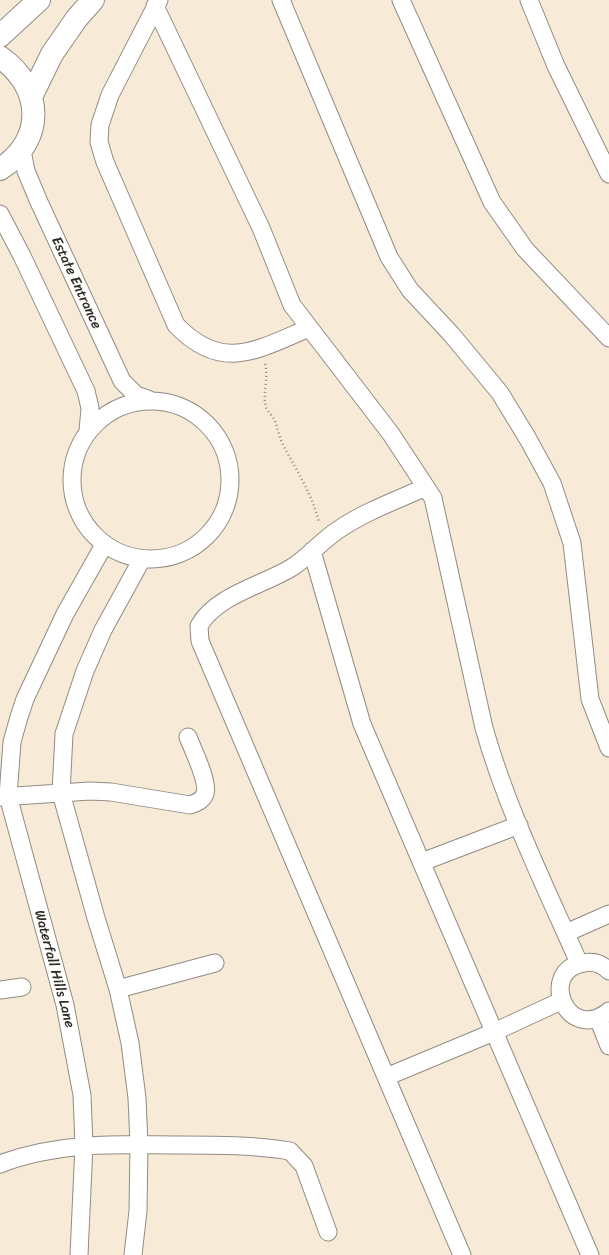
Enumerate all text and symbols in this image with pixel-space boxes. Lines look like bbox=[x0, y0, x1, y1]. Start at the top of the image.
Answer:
street label: Estate Entrance bbox=[47, 234, 105, 332]
street label: Waterfall Hills Lane bbox=[30, 908, 78, 1030]

